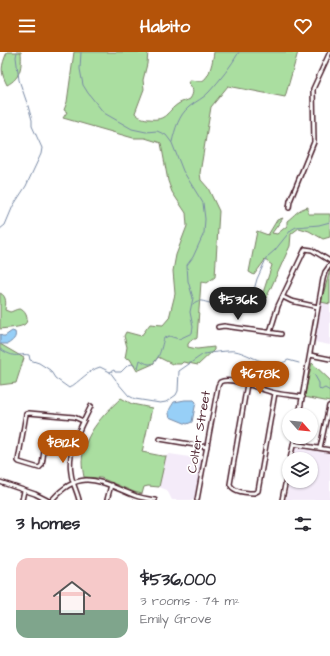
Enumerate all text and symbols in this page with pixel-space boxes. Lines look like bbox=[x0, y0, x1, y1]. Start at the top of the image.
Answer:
text: Habito bbox=[140, 14, 190, 39]
icon: menu bbox=[16, 15, 38, 37]
icon: heart bbox=[292, 15, 314, 37]
pin: $536K bbox=[210, 287, 266, 321]
text: $536K bbox=[218, 291, 258, 309]
pin: $678K bbox=[232, 361, 288, 395]
text: $678K bbox=[240, 365, 280, 383]
street label: Colter Street bbox=[183, 389, 215, 475]
north arrow bbox=[282, 408, 318, 444]
map controls bbox=[282, 408, 318, 488]
pin: $812K bbox=[35, 430, 91, 464]
text: $812K bbox=[47, 434, 79, 452]
button: layers bbox=[282, 452, 318, 488]
text: 3 homes bbox=[16, 512, 80, 536]
icon: filters bbox=[292, 513, 314, 535]
text: $536,000 bbox=[140, 568, 216, 592]
icon: home bbox=[48, 574, 96, 622]
text: 3 rooms · 74 m² bbox=[140, 592, 240, 610]
text: Emily Grove bbox=[140, 610, 211, 628]

